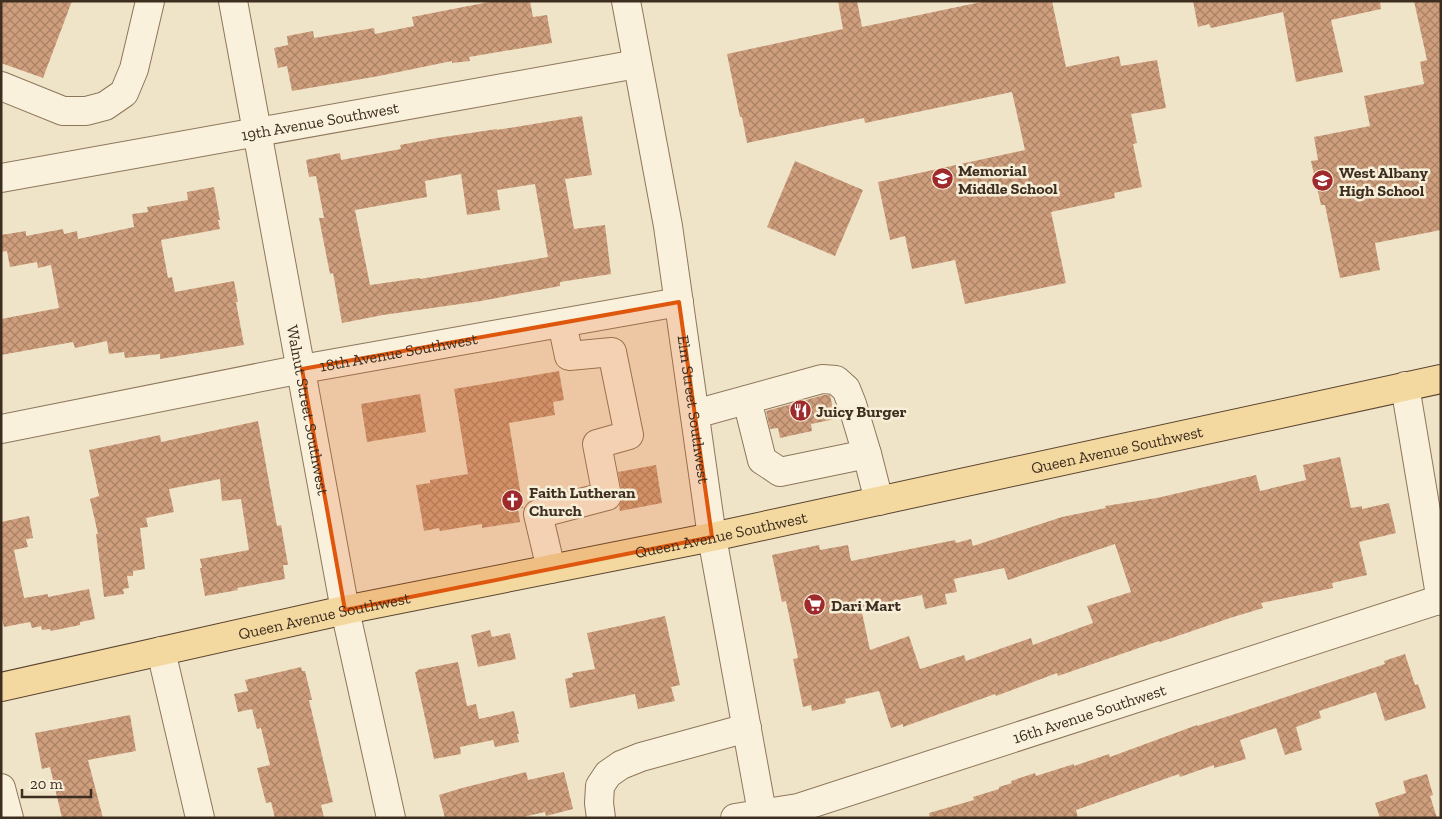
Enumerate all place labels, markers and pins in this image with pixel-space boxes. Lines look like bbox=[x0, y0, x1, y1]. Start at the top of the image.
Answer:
place label: Memorial Middle School bbox=[958, 161, 1058, 198]
place label: West Albany High School bbox=[1339, 163, 1428, 200]
school or university icon: Memorial Middle School bbox=[930, 167, 954, 191]
school or university icon: West Albany High School bbox=[1311, 169, 1335, 193]
restaurant icon: Juicy Burger bbox=[788, 399, 812, 423]
place label: Juicy Burger bbox=[816, 402, 906, 421]
place label: Faith Lutheran Church bbox=[529, 483, 636, 520]
church icon: Faith Lutheran Church bbox=[501, 489, 525, 513]
supermarket icon: Dari Mart bbox=[803, 593, 827, 617]
place label: Dari Mart bbox=[831, 596, 902, 615]

